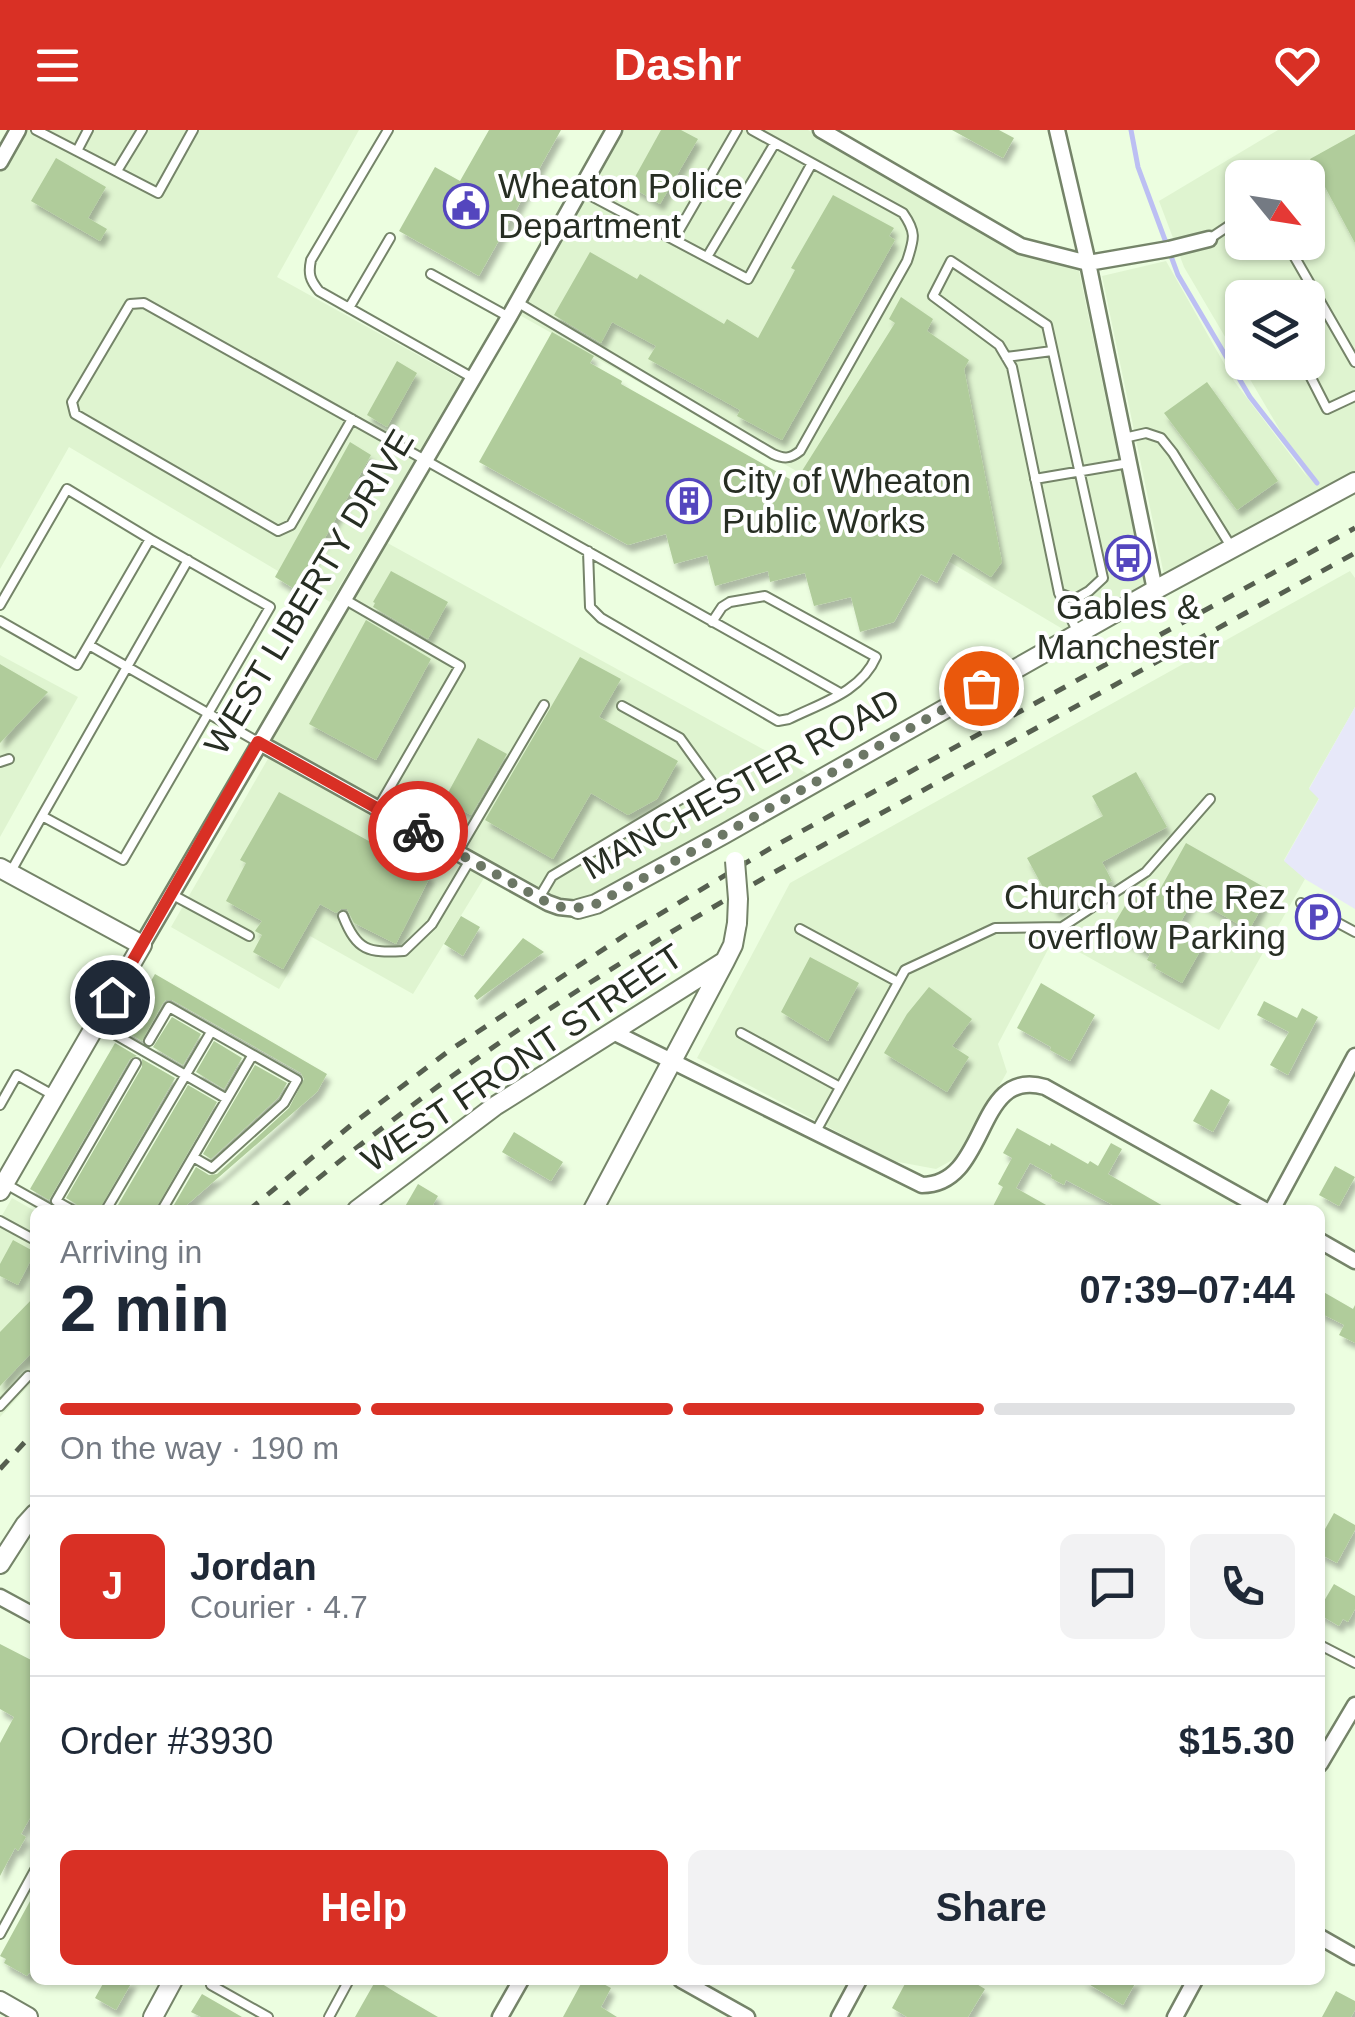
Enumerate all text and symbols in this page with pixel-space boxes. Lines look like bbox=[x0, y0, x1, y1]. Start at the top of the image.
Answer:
icon: menu bbox=[30, 38, 85, 93]
icon: heart bbox=[1270, 38, 1325, 93]
text: Dashr bbox=[614, 39, 741, 90]
north arrow bbox=[1225, 160, 1325, 260]
map controls bbox=[1225, 160, 1325, 380]
place label: Wheaton Police Department bbox=[498, 166, 743, 245]
public building icon: Wheaton Police Department bbox=[443, 183, 489, 229]
button: layers bbox=[1225, 280, 1325, 380]
street label: WEST LIBERTY DRIVE bbox=[196, 422, 421, 761]
place label: City of Wheaton Public Works bbox=[722, 461, 971, 540]
building icon: City of Wheaton Public Works bbox=[666, 478, 712, 524]
bus stop icon: Gables & Manchester bbox=[1105, 535, 1151, 581]
place label: Gables & Manchester bbox=[1037, 587, 1220, 666]
pin bbox=[939, 646, 1024, 731]
icon: bag bbox=[954, 661, 1009, 716]
street label: MANCHESTER ROAD bbox=[576, 680, 906, 887]
courier bbox=[368, 781, 468, 881]
icon: bike bbox=[391, 804, 446, 859]
place label: Church of the Rez overflow Parking bbox=[1004, 877, 1286, 956]
parking icon: Church of the Rez overflow Parking bbox=[1295, 894, 1341, 940]
street label: WEST FRONT STREET bbox=[354, 936, 689, 1179]
pin bbox=[70, 955, 155, 1040]
icon: home bbox=[85, 970, 140, 1025]
text: Arriving in bbox=[60, 1234, 202, 1270]
text: 07:39–07:44 bbox=[1079, 1269, 1295, 1311]
text: 2 min bbox=[60, 1272, 230, 1345]
text: On the way · 190 m bbox=[60, 1430, 339, 1466]
button: chat bbox=[1060, 1534, 1165, 1639]
button: phone bbox=[1190, 1534, 1295, 1639]
text: Jordan bbox=[190, 1546, 317, 1588]
text: J bbox=[102, 1565, 123, 1607]
text: Courier · 4.7 bbox=[190, 1589, 368, 1625]
text: Order #3930 bbox=[60, 1720, 273, 1762]
text: $15.30 bbox=[1179, 1720, 1295, 1762]
button: Help bbox=[60, 1850, 668, 1965]
button: Share bbox=[688, 1850, 1295, 1965]

